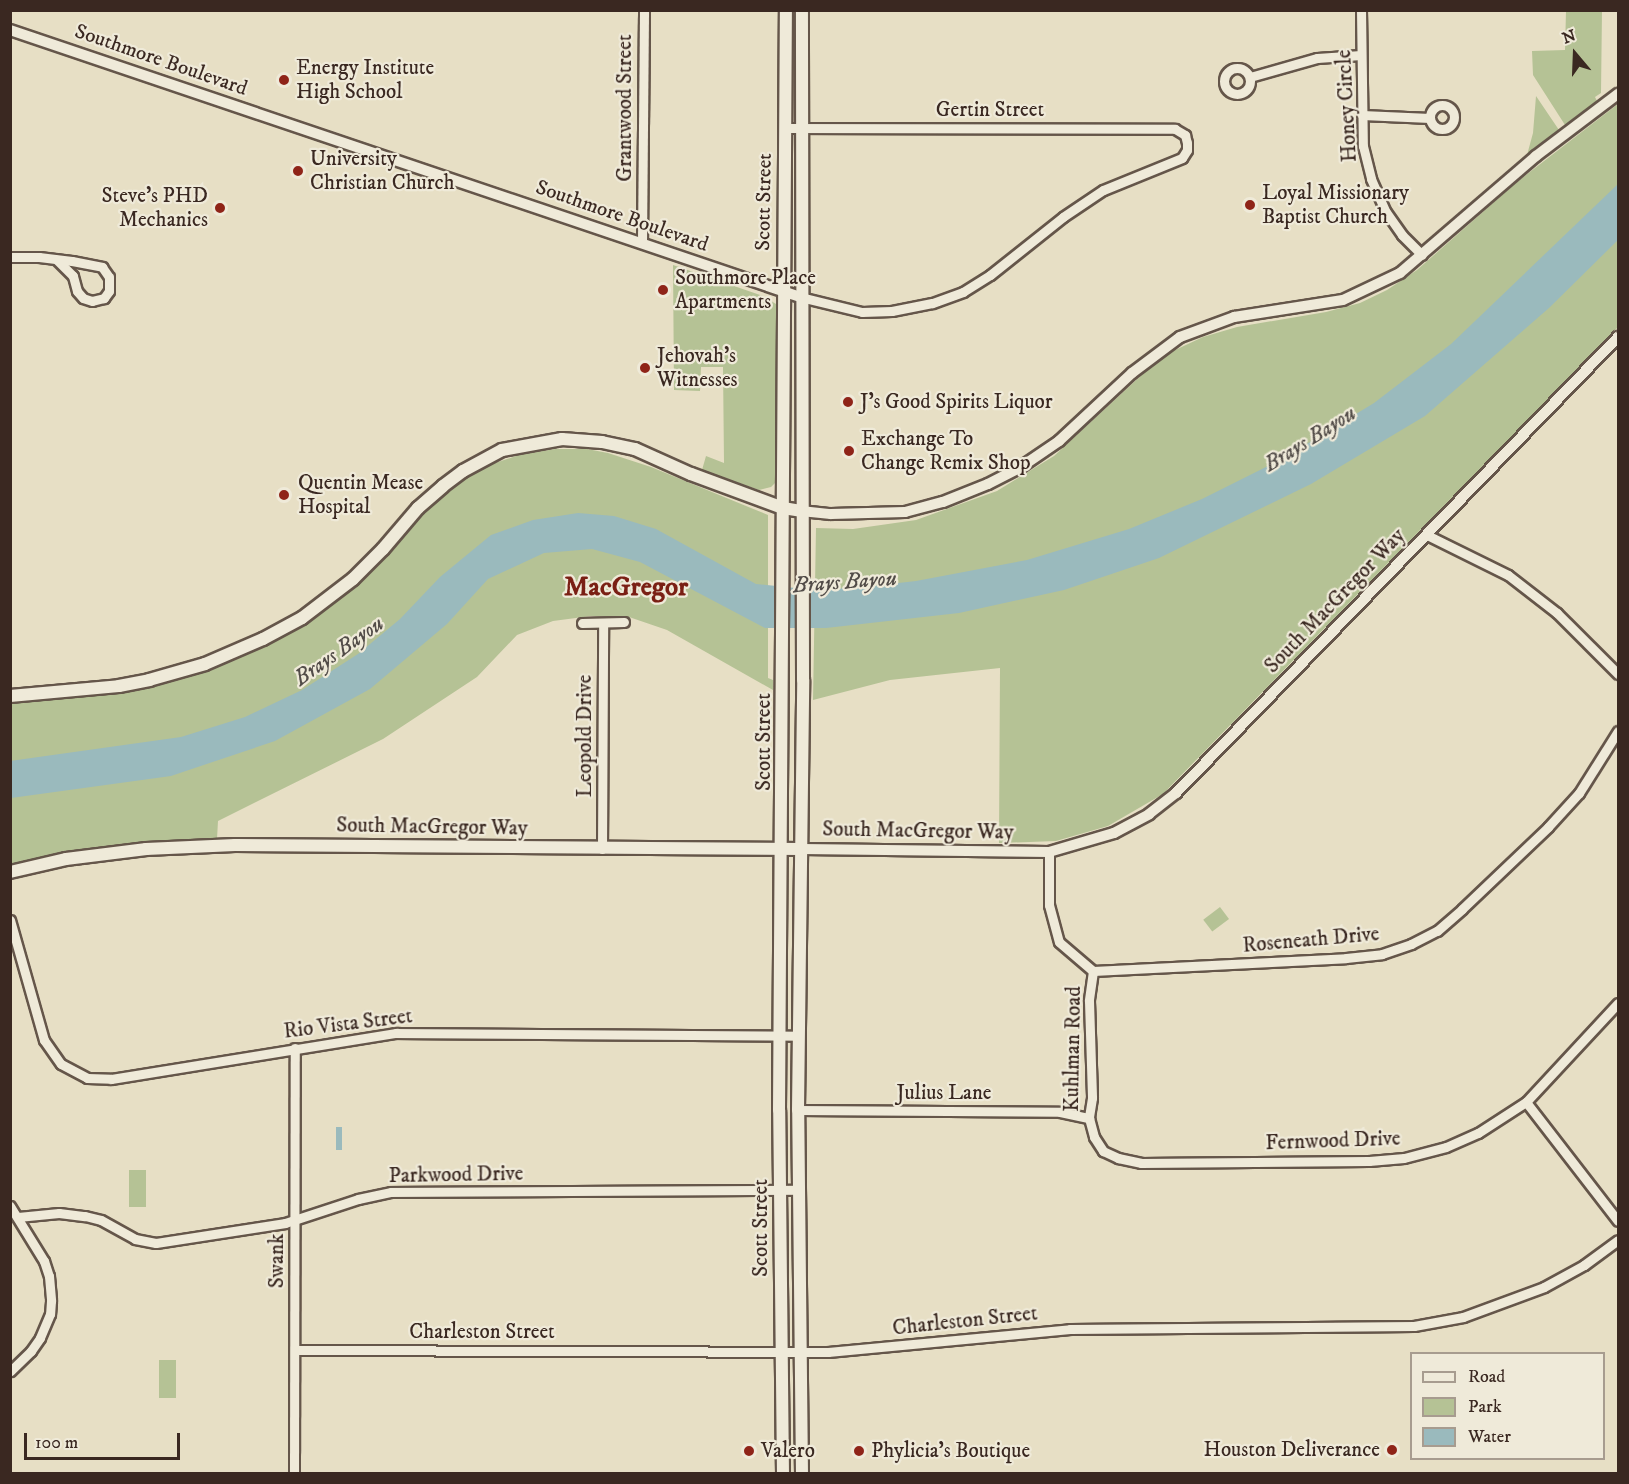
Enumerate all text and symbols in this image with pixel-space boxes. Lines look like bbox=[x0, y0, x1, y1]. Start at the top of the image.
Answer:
street label: Southmore Boulevard bbox=[71, 19, 251, 101]
north arrow bbox=[1545, 24, 1605, 84]
text: N bbox=[1560, 25, 1579, 49]
street label: Grantwood Street bbox=[612, 34, 638, 182]
street label: Honey Circle bbox=[1331, 49, 1363, 163]
place label: Energy Institute High School bbox=[296, 55, 434, 105]
marker: Energy Institute High School bbox=[277, 73, 291, 87]
street label: Gertin Street bbox=[936, 97, 1044, 123]
place label: University Christian Church bbox=[310, 146, 455, 196]
street label: Scott Street bbox=[751, 153, 777, 251]
marker: University Christian Church bbox=[291, 164, 305, 178]
street label: Southmore Boulevard bbox=[532, 175, 712, 257]
place label: Loyal Missionary Baptist Church bbox=[1262, 180, 1409, 230]
place label: Steve's PHD Mechanics bbox=[102, 183, 208, 233]
marker: Loyal Missionary Baptist Church bbox=[1243, 198, 1257, 212]
marker: Steve's PHD Mechanics bbox=[213, 201, 227, 215]
place label: Southmore Place Apartments bbox=[675, 265, 816, 315]
marker: Southmore Place Apartments bbox=[656, 283, 670, 297]
place label: Jehovah's Witnesses bbox=[657, 343, 738, 393]
marker: Jehovah's Witnesses bbox=[638, 361, 652, 375]
place label: J's Good Spirits Liquor bbox=[860, 389, 1053, 415]
marker: J's Good Spirits Liquor bbox=[841, 395, 855, 409]
water label: Brays Bayou bbox=[1259, 400, 1361, 478]
place label: Exchange To Change Remix Shop bbox=[861, 426, 1031, 476]
marker: Exchange To Change Remix Shop bbox=[842, 444, 856, 458]
place label: Quentin Mease Hospital bbox=[298, 470, 423, 520]
marker: Quentin Mease Hospital bbox=[275, 486, 293, 504]
street label: South MacGregor Way bbox=[1259, 523, 1411, 679]
water label: Brays Bayou bbox=[792, 565, 898, 599]
district label: MacGregor bbox=[564, 572, 688, 604]
water label: Brays Bayou bbox=[289, 610, 389, 692]
street label: Leopold Drive bbox=[572, 675, 598, 797]
street label: Scott Street bbox=[751, 693, 777, 791]
street label: South MacGregor Way bbox=[336, 813, 528, 841]
street label: South MacGregor Way bbox=[822, 817, 1014, 845]
street label: Roseneath Drive bbox=[1242, 921, 1380, 959]
street label: Kuhlman Road bbox=[1059, 986, 1087, 1112]
street label: Rio Vista Street bbox=[282, 1004, 414, 1044]
street label: Julius Lane bbox=[896, 1080, 992, 1106]
street label: Fernwood Drive bbox=[1265, 1126, 1401, 1156]
street label: Parkwood Drive bbox=[388, 1161, 524, 1189]
street label: Scott Street bbox=[748, 1179, 774, 1277]
street label: Swank bbox=[264, 1234, 290, 1288]
street label: Charleston Street bbox=[891, 1301, 1039, 1341]
street label: Charleston Street bbox=[409, 1319, 555, 1345]
legend bbox=[1410, 1352, 1605, 1460]
text: Road bbox=[1468, 1366, 1505, 1388]
text: Park bbox=[1468, 1396, 1502, 1418]
scale bar bbox=[27, 1421, 183, 1459]
text: Water bbox=[1468, 1426, 1511, 1448]
text: 100 m bbox=[35, 1432, 78, 1454]
place label: Houston Deliverance bbox=[1204, 1437, 1380, 1463]
place label: Valero bbox=[761, 1438, 815, 1464]
place label: Phylicia's Boutique bbox=[871, 1438, 1030, 1464]
marker: Houston Deliverance bbox=[1385, 1443, 1399, 1457]
marker: Valero bbox=[742, 1444, 756, 1458]
marker: Phylicia's Boutique bbox=[852, 1444, 866, 1458]

